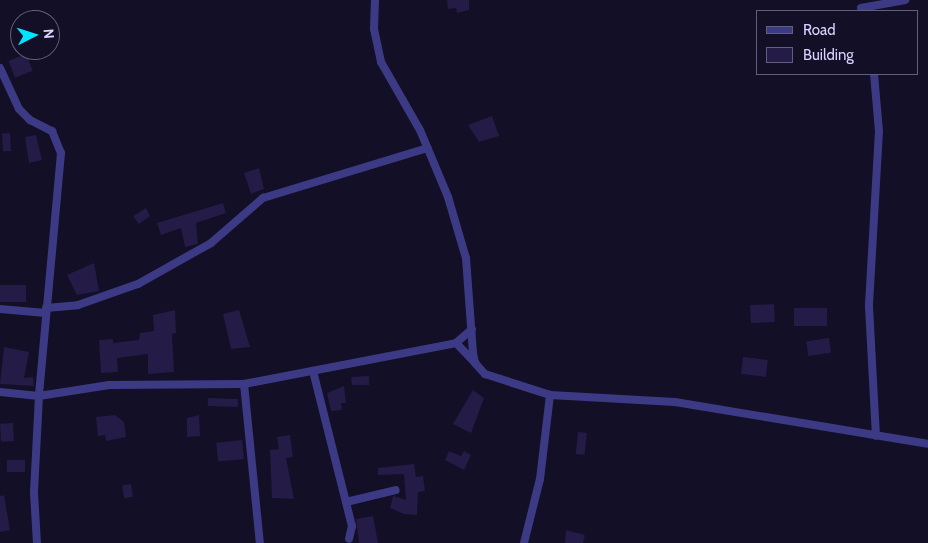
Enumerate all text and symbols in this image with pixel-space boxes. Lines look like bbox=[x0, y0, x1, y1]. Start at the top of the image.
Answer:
north arrow bbox=[10, 10, 60, 60]
legend bbox=[756, 10, 918, 75]
text: Road bbox=[803, 21, 836, 39]
text: N bbox=[40, 28, 58, 39]
text: Building bbox=[803, 46, 854, 64]

